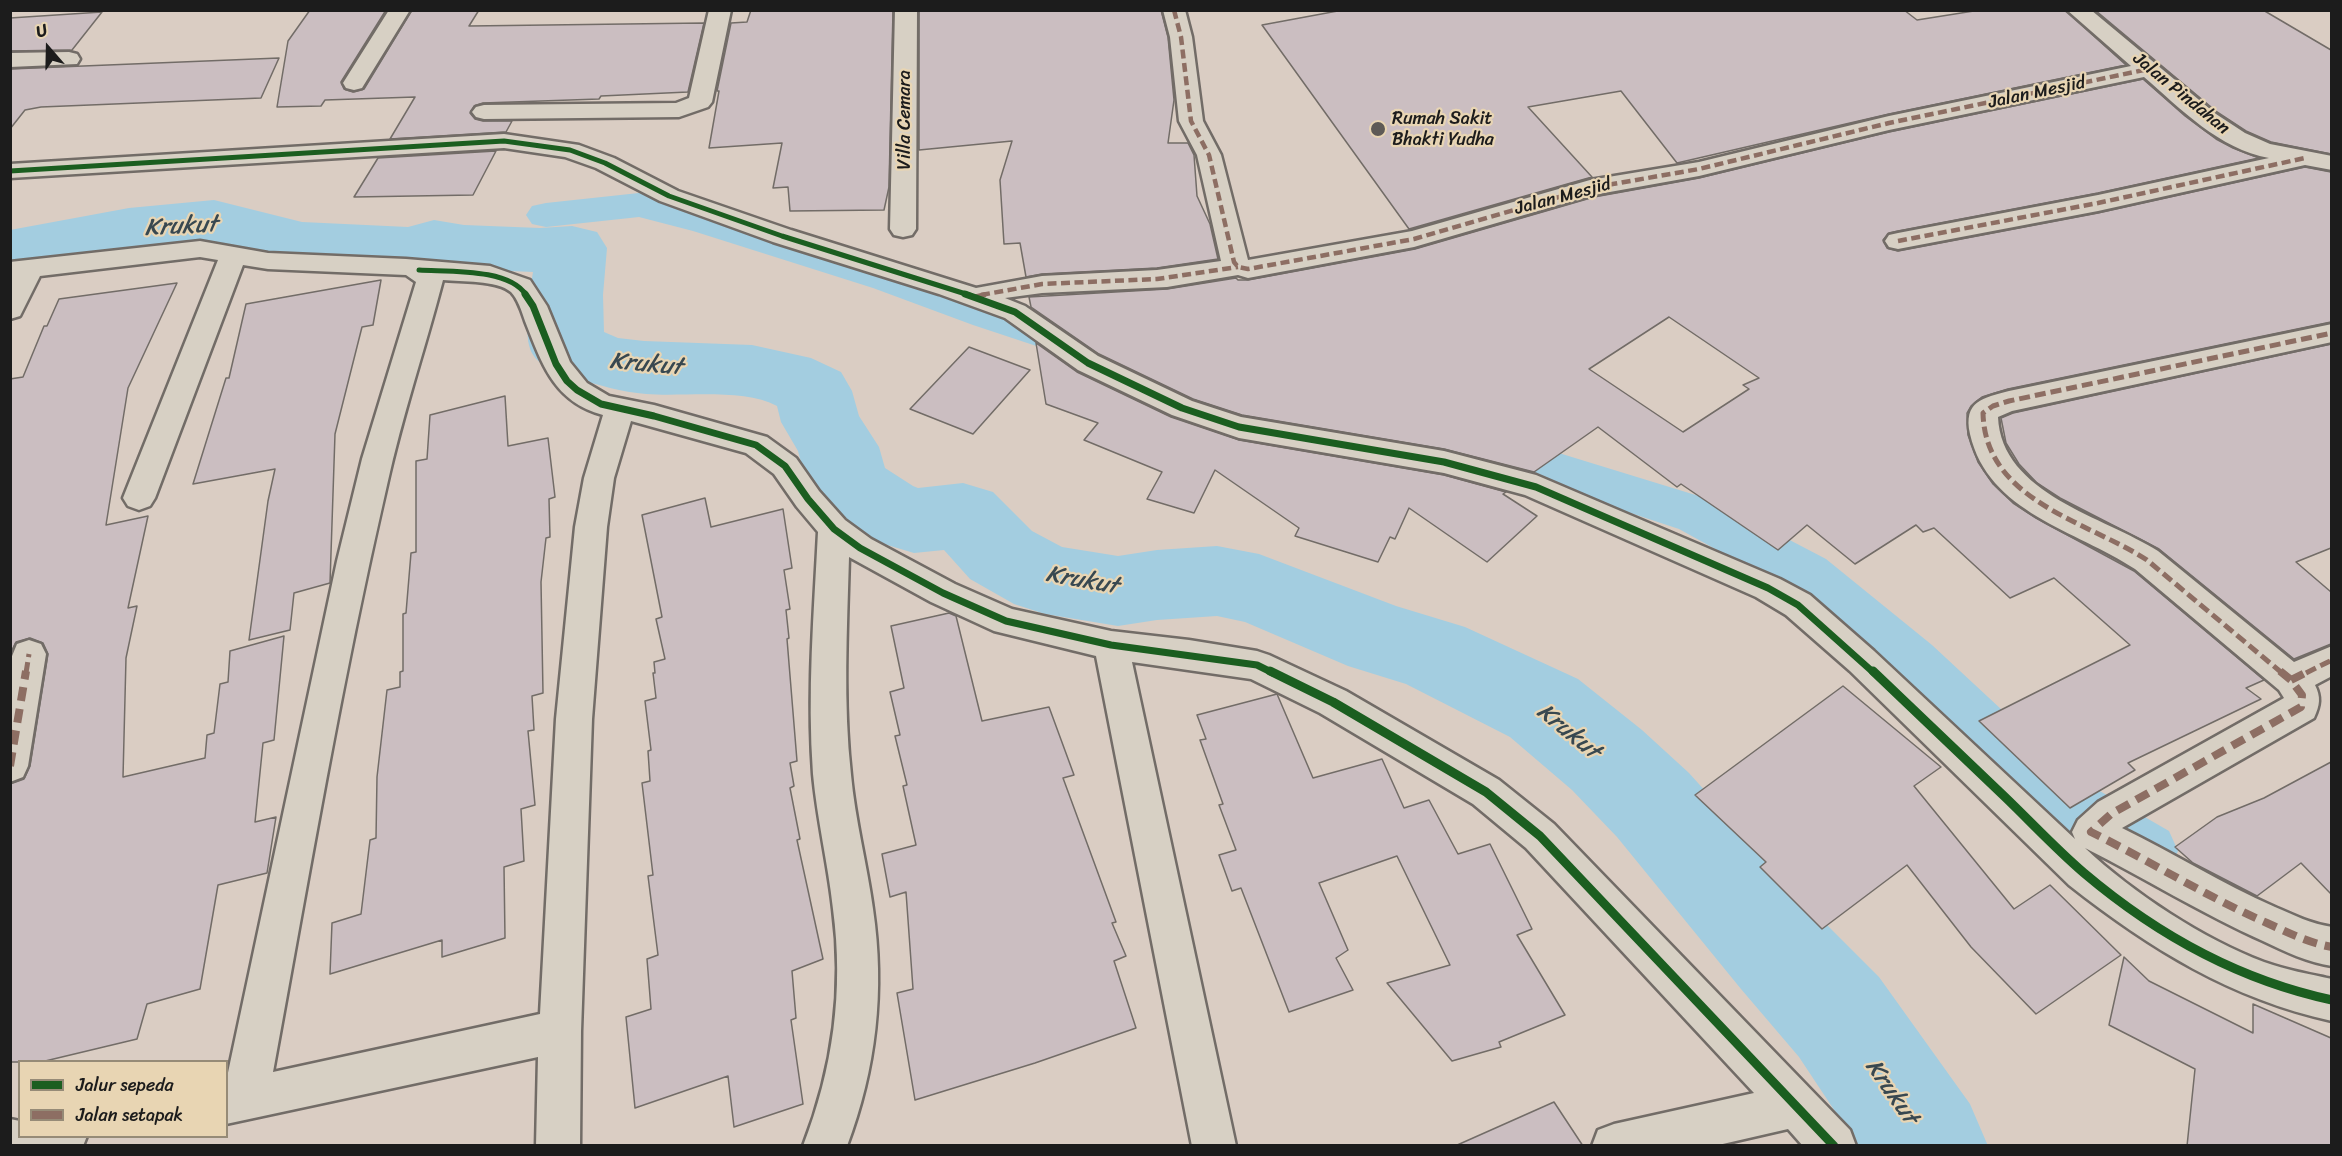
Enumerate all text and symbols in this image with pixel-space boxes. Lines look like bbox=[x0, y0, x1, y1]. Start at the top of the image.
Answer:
text: U bbox=[32, 15, 52, 46]
north arrow bbox=[18, 18, 78, 78]
street label: Jalan Pindahan bbox=[2128, 48, 2234, 140]
street label: Villa Cemara bbox=[894, 70, 916, 170]
street label: Jalan Mesjid bbox=[1987, 72, 2087, 114]
place label: Rumah Sakit Bhakti Yudha bbox=[1392, 108, 1494, 150]
marker: Rumah Sakit Bhakti Yudha bbox=[1369, 120, 1387, 138]
street label: Jalan Mesjid bbox=[1513, 174, 1613, 220]
water label: Krukut bbox=[144, 211, 218, 243]
water label: Krukut bbox=[609, 347, 683, 383]
water label: Krukut bbox=[1044, 561, 1120, 601]
water label: Krukut bbox=[1531, 698, 1605, 766]
water label: Krukut bbox=[1858, 1054, 1924, 1130]
legend bbox=[18, 1060, 228, 1138]
text: Jalur sepeda bbox=[76, 1069, 174, 1101]
text: Jalan setapak bbox=[76, 1099, 183, 1131]

